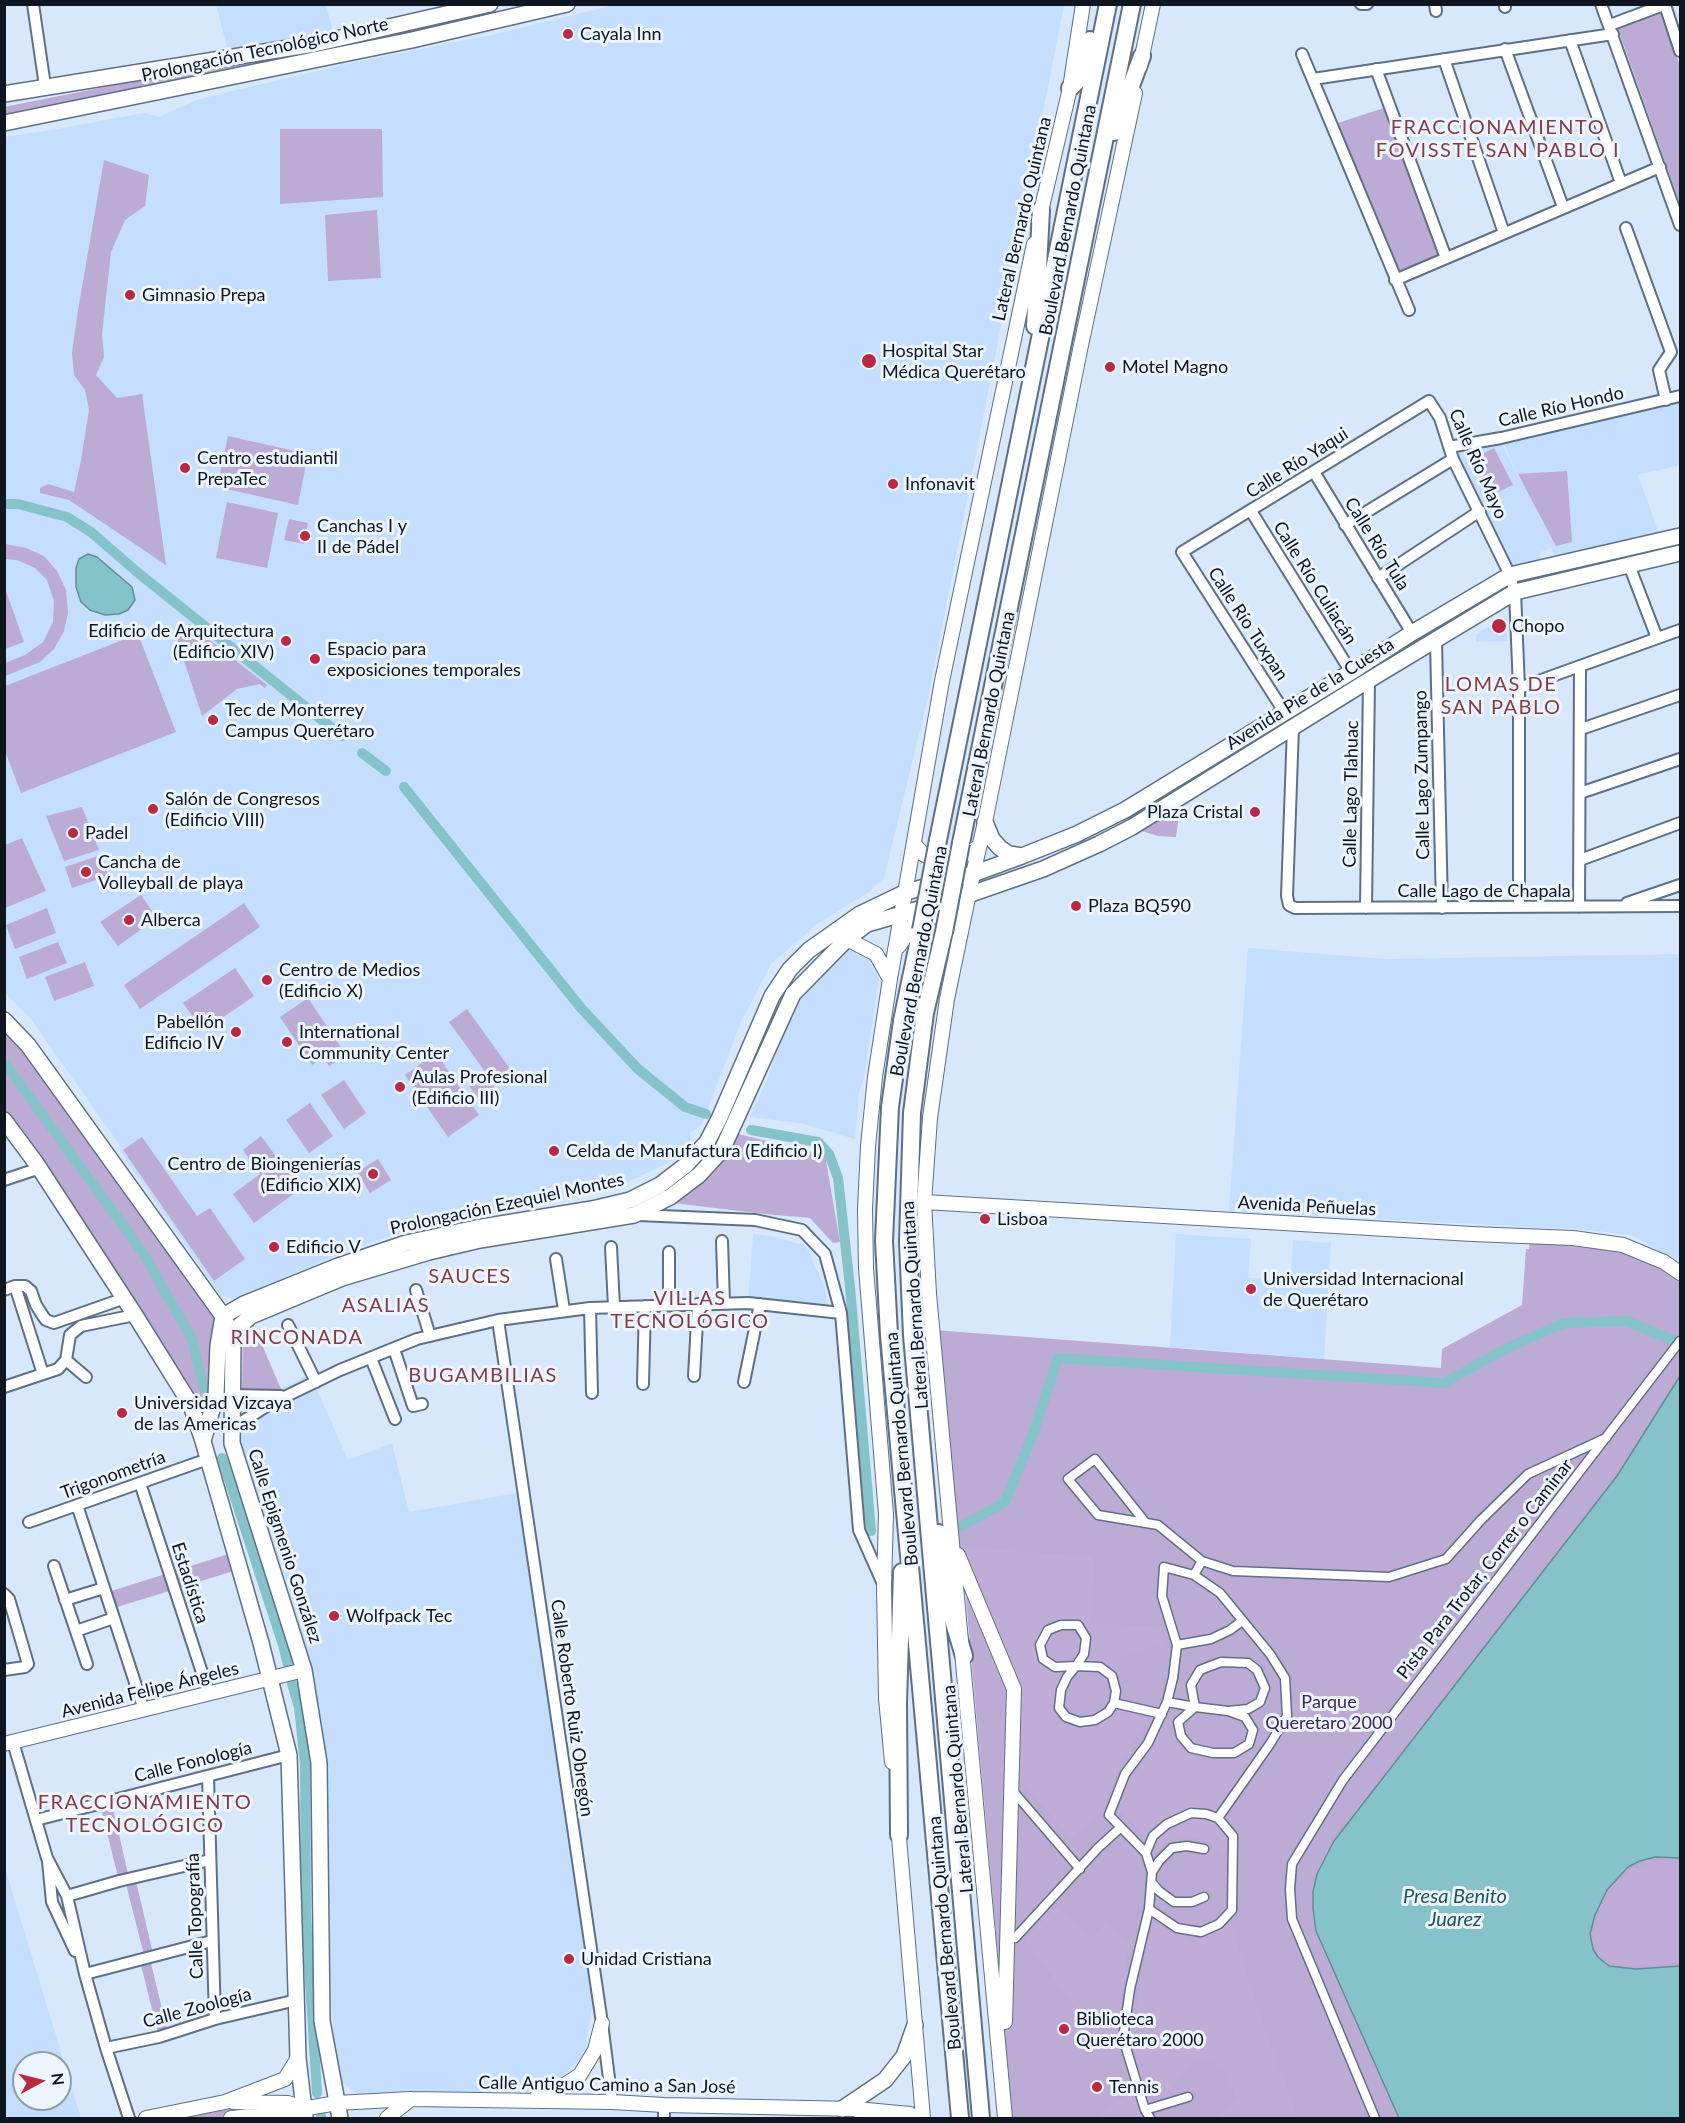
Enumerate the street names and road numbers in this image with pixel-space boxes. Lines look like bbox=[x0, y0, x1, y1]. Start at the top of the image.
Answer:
street label: Prolongación Tecnológico Norte bbox=[140, 13, 390, 87]
street label: Boulevard Bernardo Quintana bbox=[1035, 103, 1101, 337]
street label: Lateral Bernardo Quintana bbox=[988, 115, 1056, 323]
street label: Calle Río Hondo bbox=[1496, 382, 1626, 432]
street label: Calle Río Mayo bbox=[1444, 406, 1512, 522]
street label: Calle Río Yaqui bbox=[1242, 423, 1352, 503]
street label: Calle Río Tula bbox=[1340, 493, 1414, 595]
street label: Calle Río Culiacán bbox=[1269, 518, 1361, 648]
street label: Calle Río Tuxpan bbox=[1203, 563, 1293, 685]
street label: Lateral Bernardo Quintana bbox=[958, 609, 1020, 819]
street label: Avenida Pie de la Cuesta bbox=[1222, 633, 1398, 755]
street label: Calle Lago Zumpango bbox=[1410, 690, 1434, 860]
street label: Calle Lago Tlahuac bbox=[1339, 720, 1363, 868]
street label: Boulevard Bernardo Quintana bbox=[886, 844, 952, 1078]
street label: Calle Lago de Chapala bbox=[1397, 880, 1571, 902]
street label: Prolongación Ezequiel Montes bbox=[388, 1169, 626, 1239]
street label: Avenida Peñuelas bbox=[1237, 1192, 1377, 1220]
street label: Lateral Bernardo Quintana bbox=[897, 1200, 933, 1410]
street label: Boulevard Bernardo Quintana bbox=[881, 1331, 923, 1567]
street label: Trigonometría bbox=[58, 1446, 168, 1504]
street label: Calle Epigmenio González bbox=[243, 1446, 327, 1646]
street label: Pista Para Trotar, Correr o Caminar bbox=[1392, 1455, 1578, 1683]
street label: Estadística bbox=[167, 1540, 213, 1626]
street label: Calle Roberto Ruiz Obregón bbox=[546, 1598, 598, 1818]
street label: Avenida Felipe Ángeles bbox=[59, 1657, 241, 1723]
street label: Lateral Bernardo Quintana bbox=[938, 1684, 978, 1894]
street label: Calle Fonología bbox=[132, 1737, 254, 1787]
street label: Boulevard Bernardo Quintana bbox=[924, 1815, 966, 2051]
street label: Calle Topografía bbox=[182, 1853, 208, 1979]
street label: Calle Zoología bbox=[140, 1983, 254, 2033]
street label: Calle Antiguo Camino a San José bbox=[478, 2072, 736, 2098]

